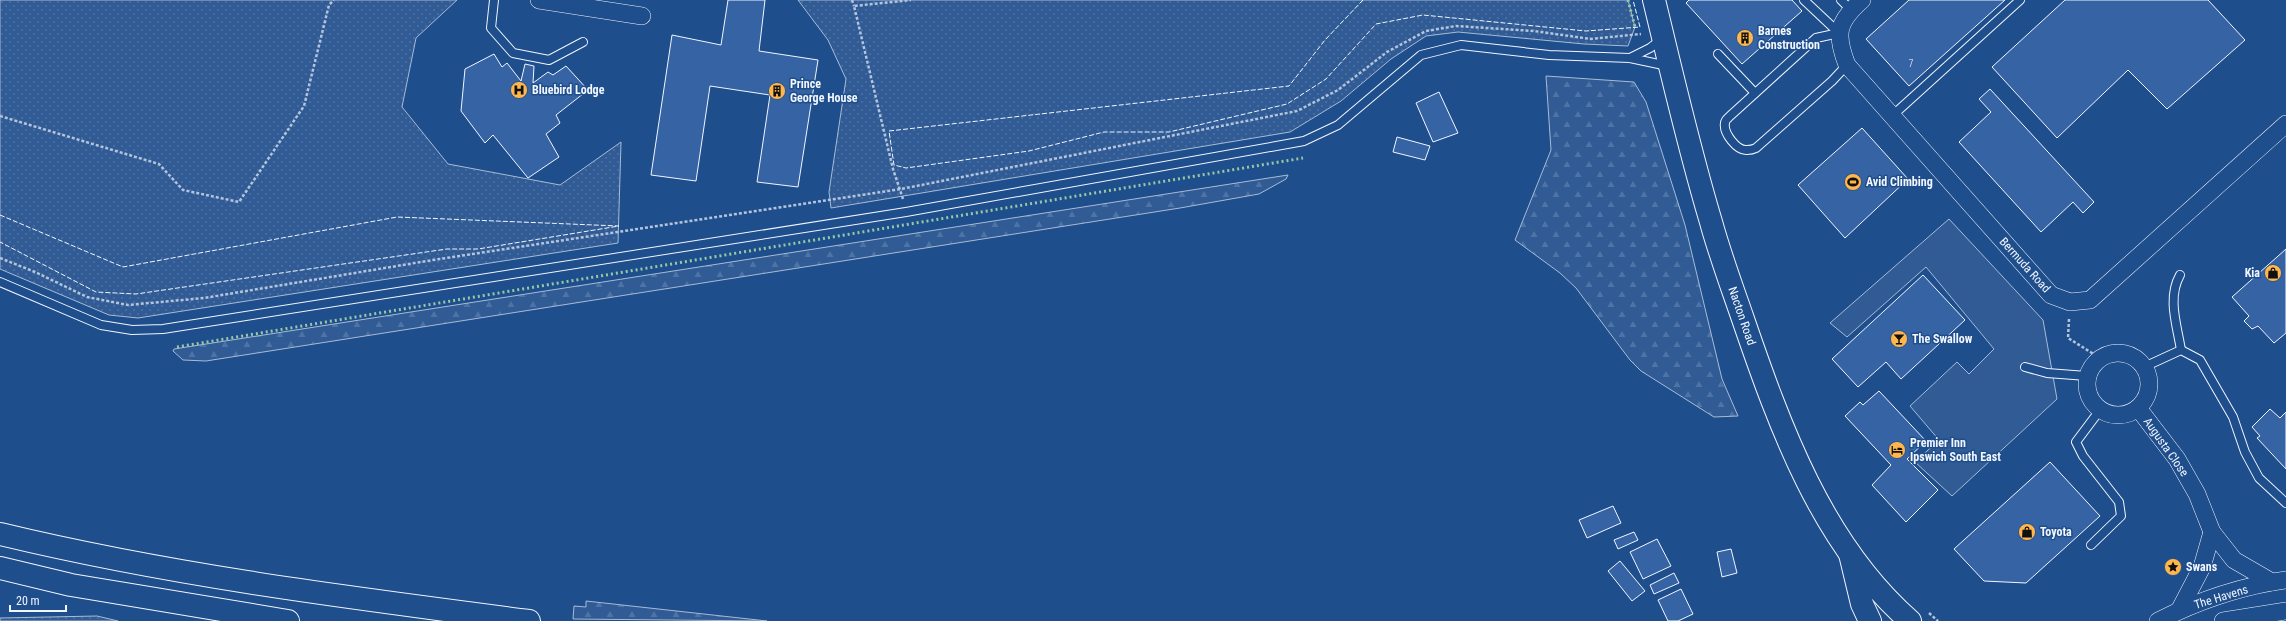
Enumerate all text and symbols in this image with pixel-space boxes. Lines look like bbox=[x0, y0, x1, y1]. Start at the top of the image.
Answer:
place label: Barnes Construction bbox=[1758, 24, 1820, 52]
building icon: Barnes Construction bbox=[1735, 28, 1755, 48]
house number: 7 bbox=[1909, 58, 1914, 69]
place label: Prince George House bbox=[790, 77, 858, 105]
hospital icon: Bluebird Lodge bbox=[509, 80, 529, 100]
building icon: Prince George House bbox=[767, 81, 787, 101]
place label: Bluebird Lodge bbox=[532, 83, 605, 97]
sports icon: Avid Climbing bbox=[1843, 172, 1863, 192]
place label: Avid Climbing bbox=[1866, 175, 1933, 189]
street label: Bermuda Road bbox=[1997, 235, 2053, 295]
shop icon: Kia bbox=[2263, 263, 2283, 283]
place label: Kia bbox=[2245, 266, 2260, 280]
street label: Nacton Road bbox=[1725, 285, 1759, 347]
bar icon: The Swallow bbox=[1889, 329, 1909, 349]
place label: The Swallow bbox=[1912, 332, 1973, 346]
street label: Augusta Close bbox=[2141, 415, 2192, 479]
place label: Premier Inn Ipswich South East bbox=[1910, 436, 2001, 464]
hotel icon: Premier Inn Ipswich South East bbox=[1887, 440, 1907, 460]
shop icon: Toyota bbox=[2017, 522, 2037, 542]
place label: Toyota bbox=[2040, 525, 2072, 539]
place icon: Swans bbox=[2163, 557, 2183, 577]
place label: Swans bbox=[2186, 560, 2218, 574]
street label: The Havens bbox=[2192, 582, 2250, 612]
scale bar bbox=[10, 587, 66, 613]
text: 20 m bbox=[16, 594, 40, 608]

